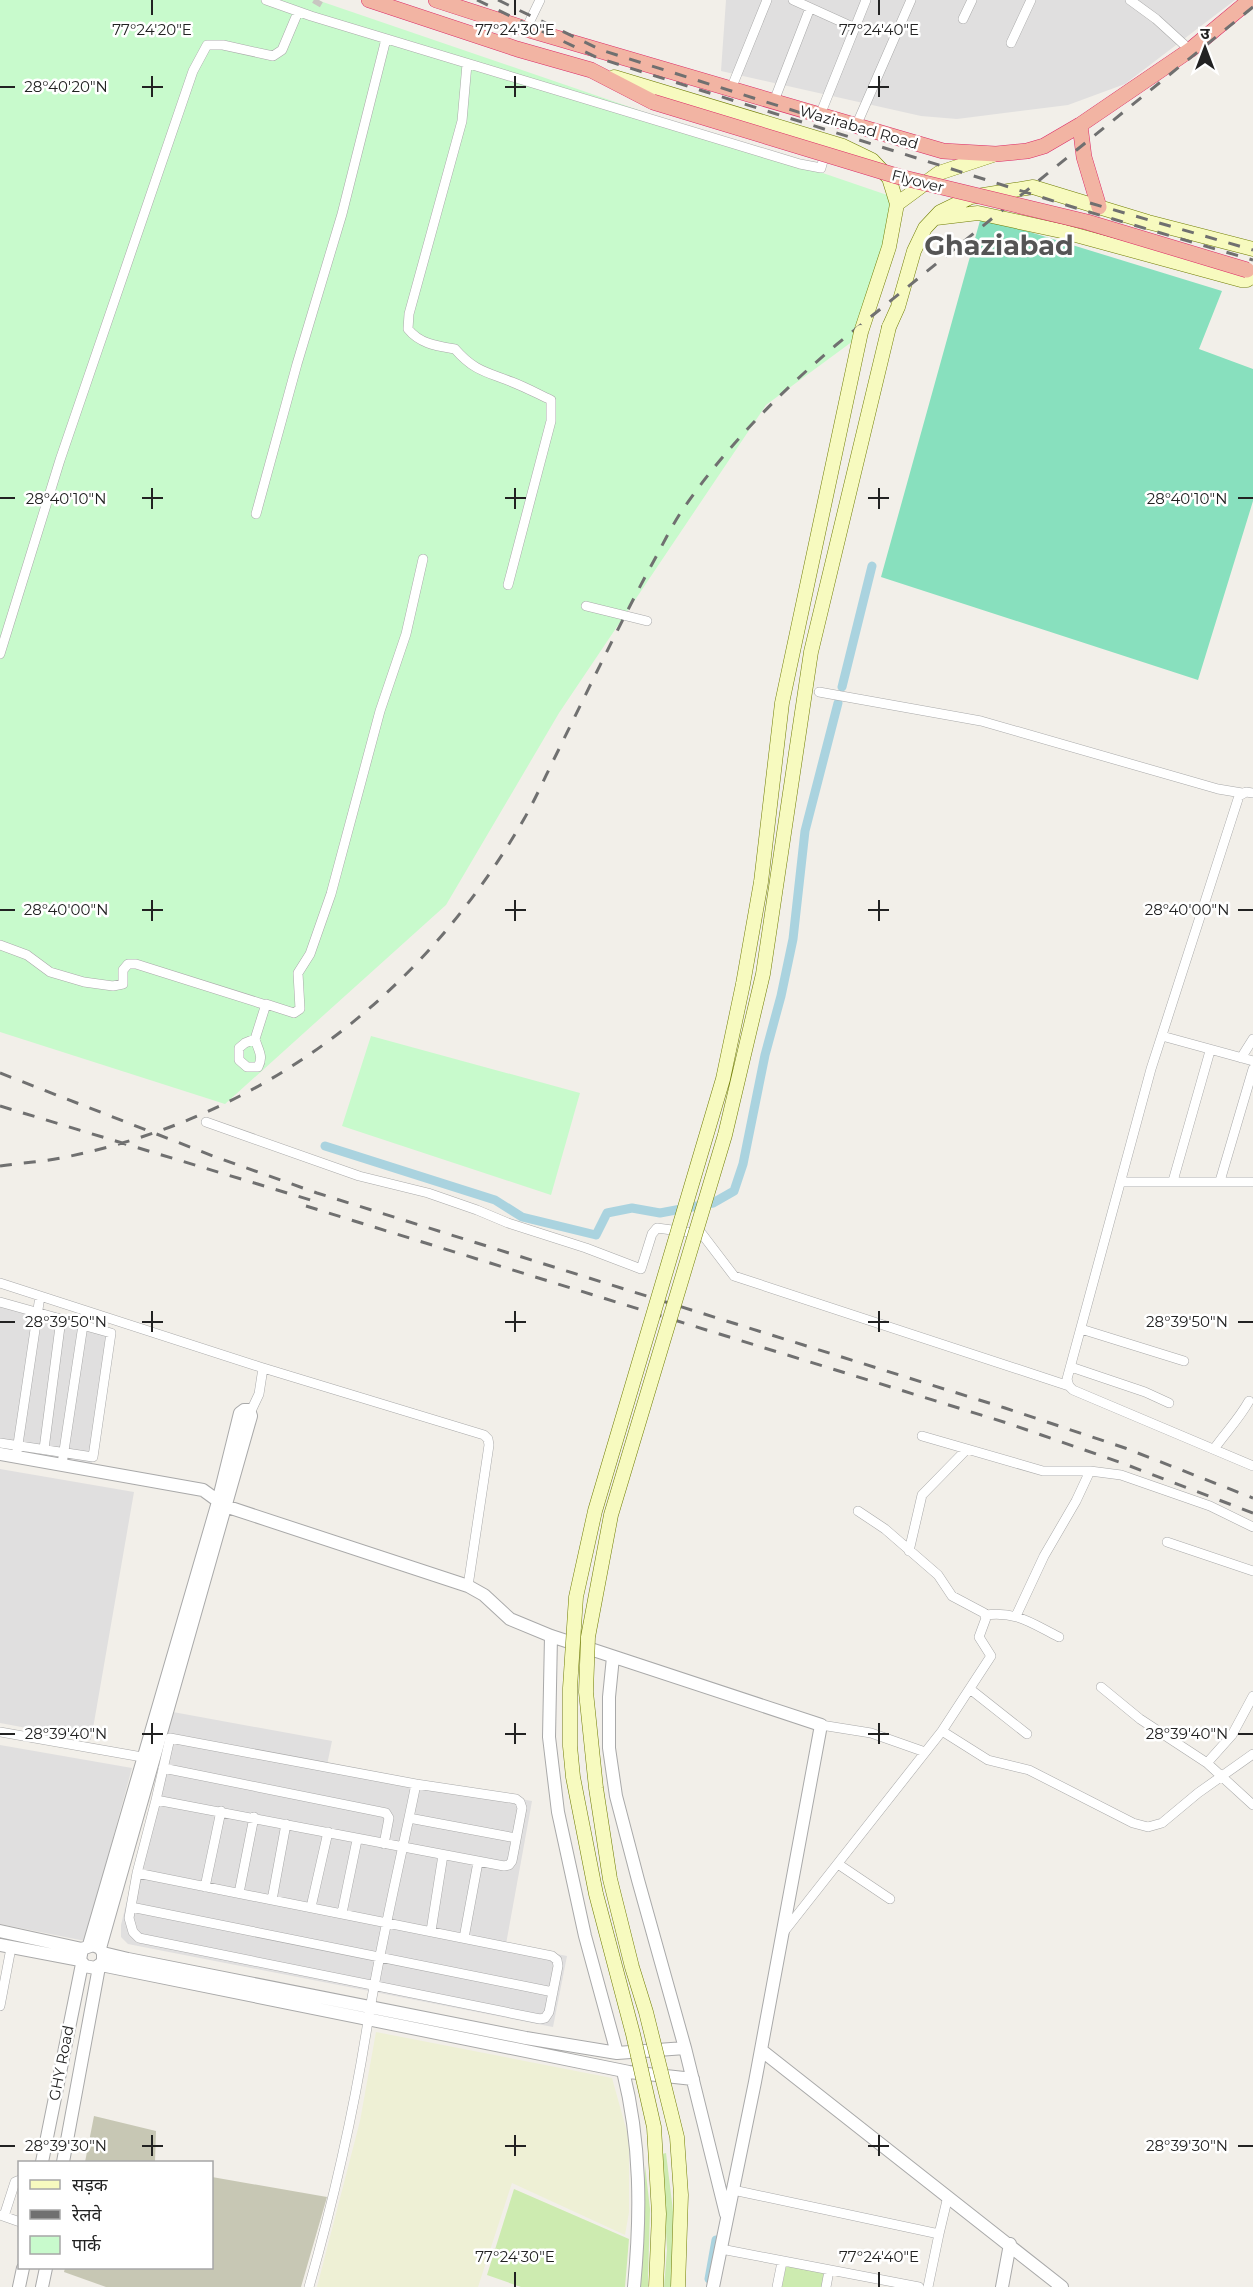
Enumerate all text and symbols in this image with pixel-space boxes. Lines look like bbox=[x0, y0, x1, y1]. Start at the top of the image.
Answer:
north arrow bbox=[1175, 18, 1235, 78]
text: 77°24'20"E bbox=[112, 20, 192, 39]
text: 77°24'30"E bbox=[475, 20, 555, 39]
text: 77°24'40"E bbox=[839, 20, 919, 39]
text: उ bbox=[1200, 24, 1210, 43]
text: 28°40'20"N bbox=[24, 77, 108, 96]
street label: Wazirabad Road bbox=[797, 101, 921, 153]
street label: Flyover bbox=[890, 165, 946, 197]
district label: Ghaziabad bbox=[924, 229, 1074, 262]
text: 28°40'10"N bbox=[26, 489, 106, 508]
text: 28°40'10"N bbox=[1147, 489, 1227, 508]
text: 28°40'00"N bbox=[24, 900, 108, 919]
text: 28°40'00"N bbox=[1145, 900, 1229, 919]
text: 28°39'50"N bbox=[25, 1312, 107, 1331]
text: 28°39'50"N bbox=[1146, 1312, 1228, 1331]
text: 28°39'40"N bbox=[25, 1724, 107, 1743]
text: 28°39'40"N bbox=[1146, 1724, 1228, 1743]
street label: GHY Road bbox=[44, 2024, 78, 2102]
text: 28°39'30"N bbox=[25, 2136, 107, 2155]
text: 28°39'30"N bbox=[1146, 2136, 1228, 2155]
legend bbox=[18, 2161, 213, 2269]
text: सड़क bbox=[72, 2174, 109, 2196]
text: रेलवे bbox=[71, 2204, 103, 2226]
text: पार्क bbox=[72, 2234, 102, 2256]
text: 77°24'30"E bbox=[475, 2247, 555, 2266]
text: 77°24'40"E bbox=[839, 2247, 919, 2266]

